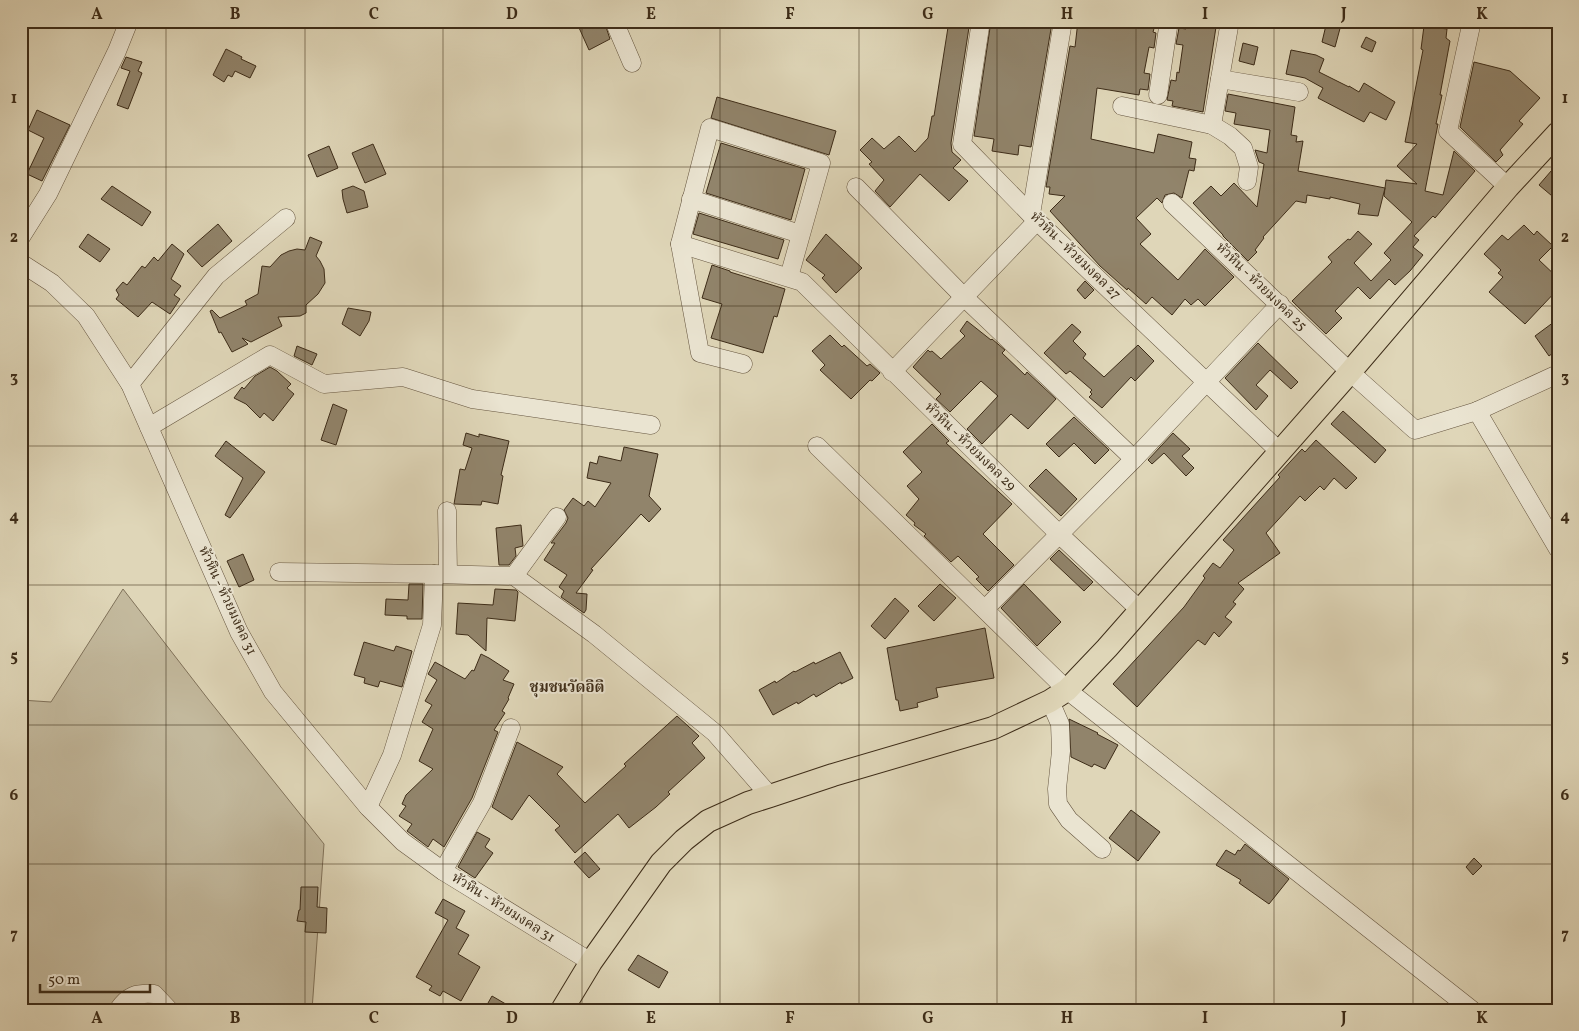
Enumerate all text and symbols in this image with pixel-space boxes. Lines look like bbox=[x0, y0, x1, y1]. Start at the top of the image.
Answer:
text: A bbox=[91, 4, 103, 26]
text: B bbox=[230, 4, 241, 26]
text: C bbox=[369, 4, 379, 26]
text: D bbox=[506, 4, 518, 26]
text: E bbox=[646, 4, 656, 26]
text: F bbox=[785, 4, 795, 26]
text: G bbox=[922, 4, 934, 26]
text: H bbox=[1061, 4, 1073, 26]
text: I bbox=[1202, 4, 1208, 26]
text: J bbox=[1340, 4, 1347, 26]
text: K bbox=[1476, 4, 1488, 26]
text: 1 bbox=[11, 88, 17, 110]
text: 1 bbox=[1562, 88, 1568, 110]
street label: หัวหิน - ห้วยมงคล 27 bbox=[1025, 208, 1125, 304]
text: 2 bbox=[10, 227, 18, 249]
text: 2 bbox=[1561, 227, 1569, 249]
street label: หัวหิน - ห้วยมงคล 25 bbox=[1211, 239, 1311, 335]
text: 3 bbox=[10, 367, 18, 389]
text: 3 bbox=[1561, 367, 1569, 389]
street label: หัวหิน - ห้วยมงคล 29 bbox=[920, 398, 1020, 496]
text: 4 bbox=[9, 506, 19, 528]
text: 4 bbox=[1560, 506, 1570, 528]
street label: หัวหิน - ห้วยมงคล 31 bbox=[193, 543, 261, 659]
text: 5 bbox=[10, 646, 18, 668]
text: 5 bbox=[1561, 646, 1569, 668]
district label: ชุมชนวัดอิติ bbox=[530, 678, 604, 699]
text: 6 bbox=[10, 785, 19, 807]
text: 6 bbox=[1561, 785, 1570, 807]
street label: หัวหิน - ห้วยมงคล 31 bbox=[448, 869, 558, 947]
text: 7 bbox=[10, 924, 18, 946]
text: 7 bbox=[1561, 924, 1569, 946]
scale bar bbox=[40, 961, 150, 993]
text: 50 m bbox=[48, 970, 80, 991]
text: A bbox=[91, 1008, 103, 1030]
text: B bbox=[230, 1008, 241, 1030]
text: C bbox=[369, 1008, 379, 1030]
text: D bbox=[506, 1008, 518, 1030]
text: E bbox=[646, 1008, 656, 1030]
text: F bbox=[785, 1008, 795, 1030]
text: G bbox=[922, 1008, 934, 1030]
text: H bbox=[1061, 1008, 1073, 1030]
text: I bbox=[1202, 1008, 1208, 1030]
text: J bbox=[1340, 1008, 1347, 1030]
text: K bbox=[1476, 1008, 1488, 1030]

